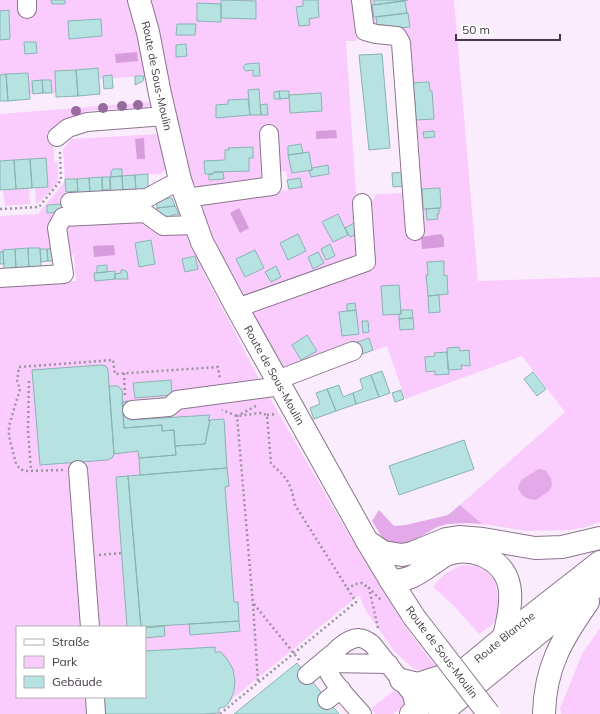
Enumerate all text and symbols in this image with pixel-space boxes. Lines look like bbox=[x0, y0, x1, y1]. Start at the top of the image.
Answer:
scale bar bbox=[456, 16, 560, 42]
street label: Route de Sous-Moulin bbox=[138, 19, 175, 132]
text: 50 m bbox=[462, 22, 490, 37]
street label: Route de Sous-Moulin bbox=[241, 323, 308, 427]
street label: Route de Sous-Moulin bbox=[403, 603, 481, 701]
street label: Route Blanche bbox=[471, 609, 538, 666]
legend bbox=[16, 626, 146, 698]
text: Straße bbox=[52, 634, 89, 649]
text: Park bbox=[52, 654, 78, 669]
text: Gebäude bbox=[52, 674, 102, 689]

